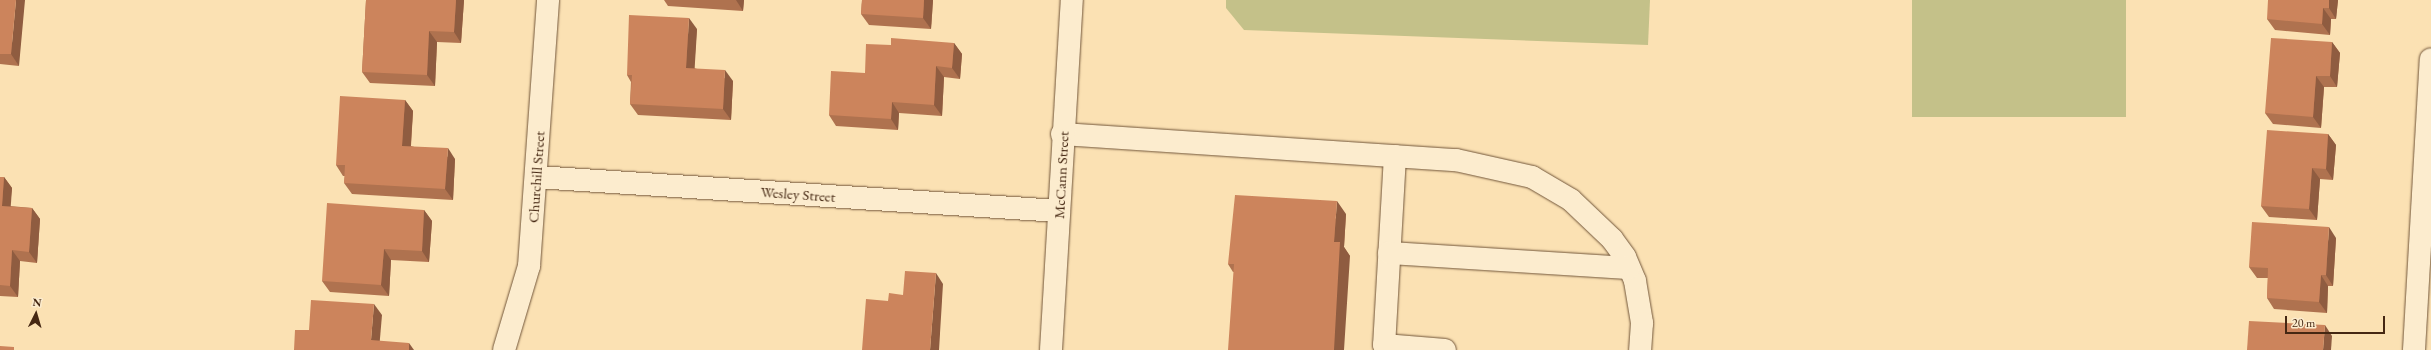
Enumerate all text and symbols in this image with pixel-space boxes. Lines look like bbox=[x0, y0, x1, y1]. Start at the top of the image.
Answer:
street label: Churchill Street bbox=[524, 131, 548, 223]
street label: McCann Street bbox=[1050, 131, 1072, 219]
street label: Wesley Street bbox=[760, 182, 836, 206]
north arrow bbox=[16, 294, 56, 334]
text: N bbox=[32, 295, 42, 309]
scale bar bbox=[2287, 308, 2387, 334]
text: 20 m bbox=[2292, 315, 2315, 331]

